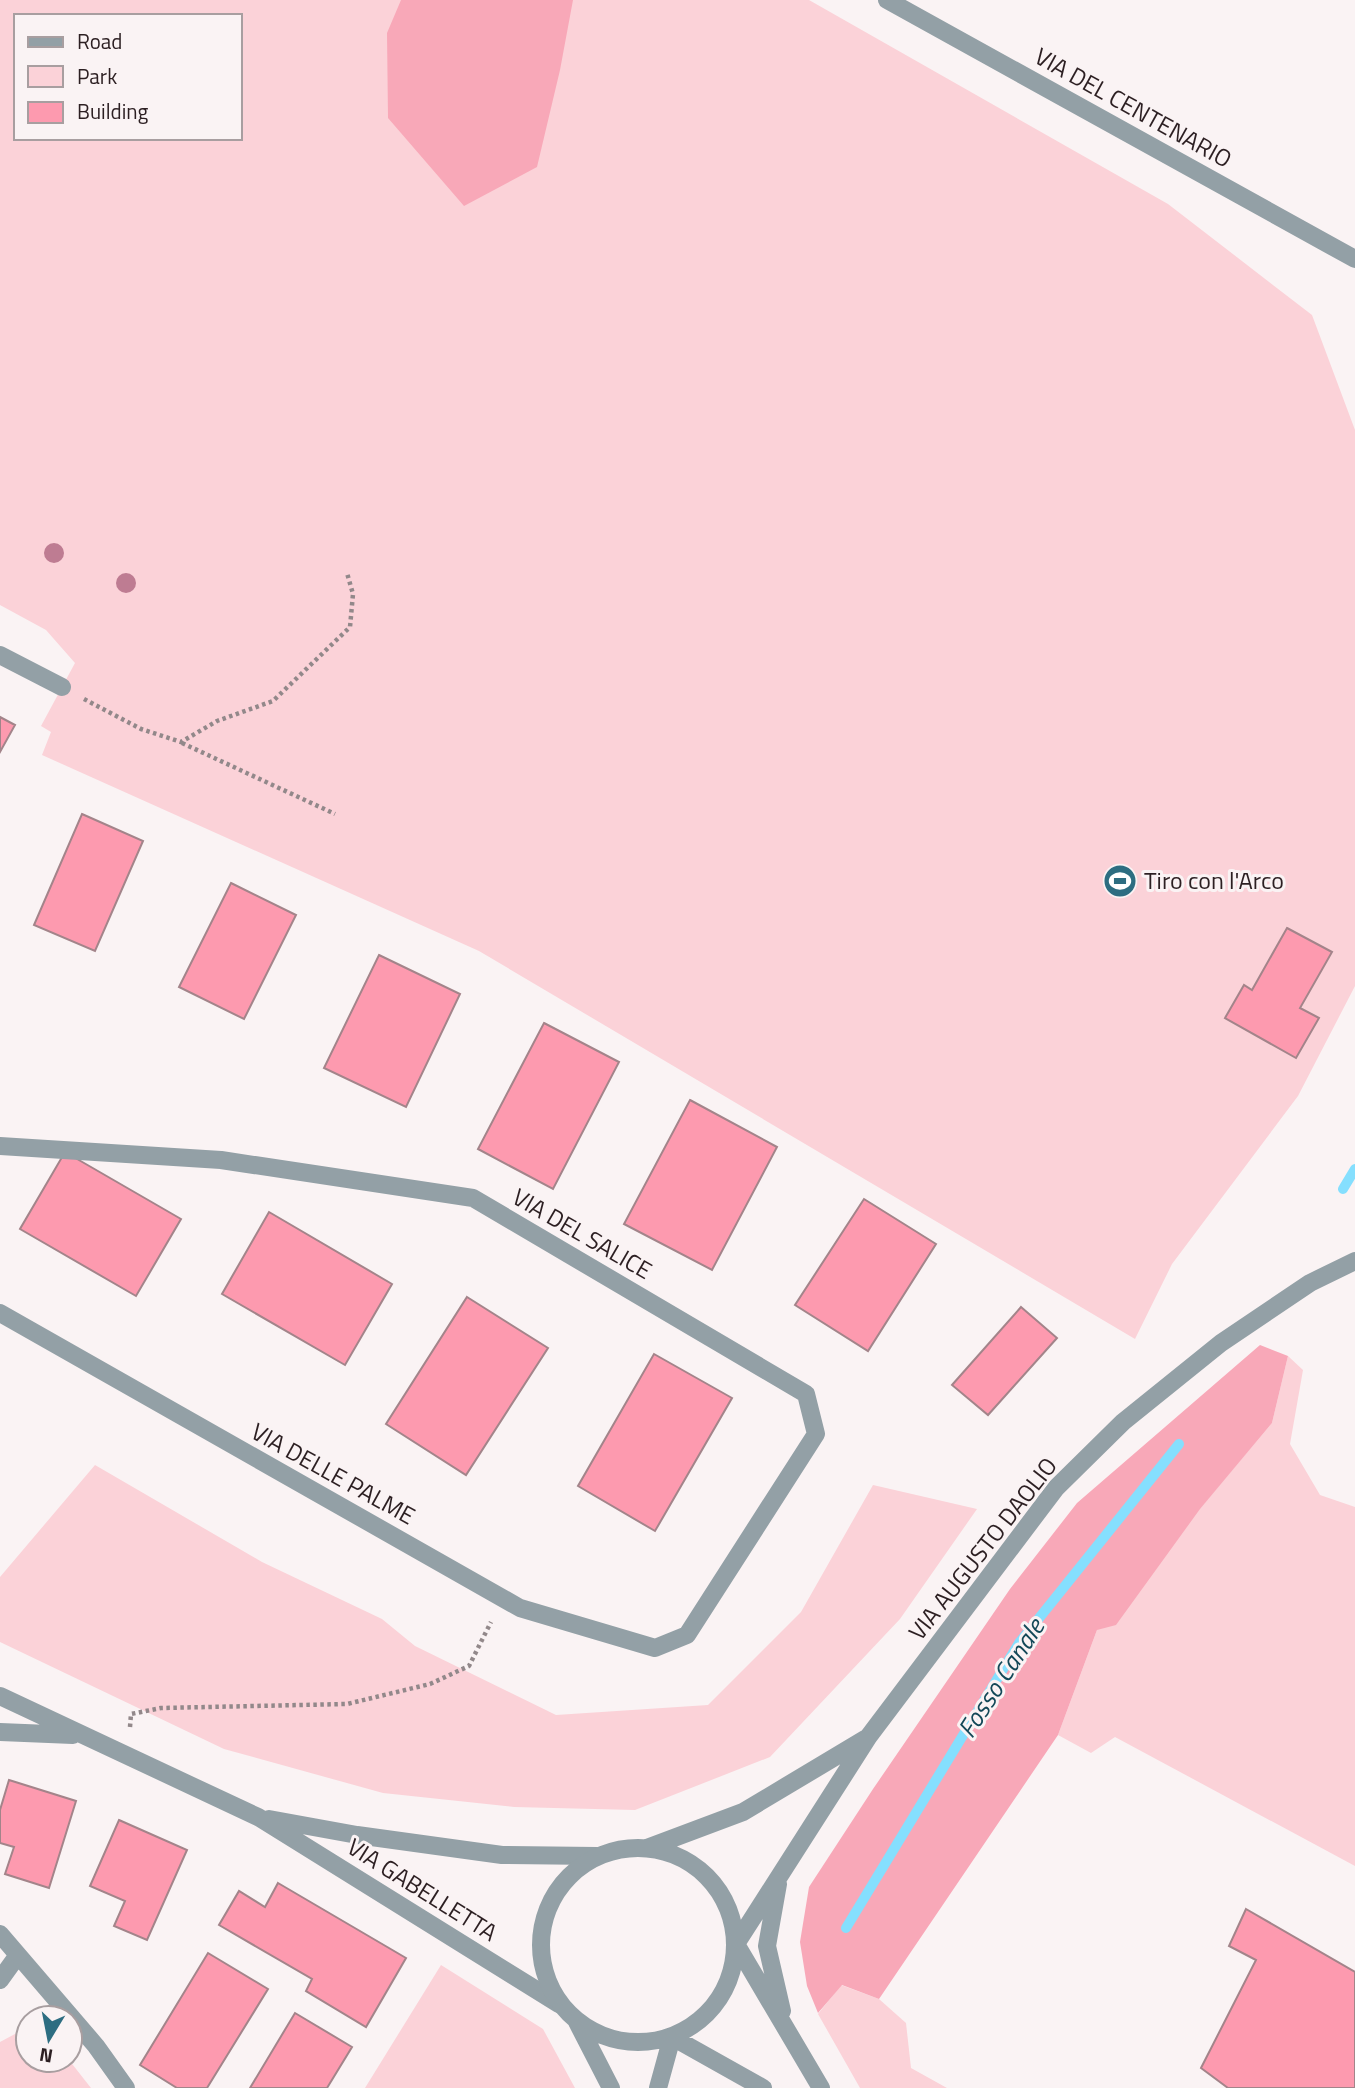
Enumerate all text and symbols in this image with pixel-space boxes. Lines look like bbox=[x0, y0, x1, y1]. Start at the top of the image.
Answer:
legend bbox=[14, 14, 242, 140]
text: Road bbox=[77, 25, 122, 57]
street label: VIA DEL CENTENARIO bbox=[1028, 38, 1239, 176]
text: Park bbox=[77, 60, 117, 92]
text: Building bbox=[77, 95, 149, 127]
sports icon: Tiro con l'Arco bbox=[1101, 862, 1139, 900]
place label: Tiro con l'Arco bbox=[1144, 862, 1284, 898]
street label: VIA DEL SALICE bbox=[506, 1179, 659, 1288]
street label: VIA DELLE PALME bbox=[245, 1413, 422, 1533]
street label: VIA AUGUSTO DAOLIO bbox=[899, 1449, 1065, 1648]
water label: Fosso Canale bbox=[947, 1609, 1055, 1745]
street label: VIA GABELLETTA bbox=[340, 1829, 505, 1950]
north arrow bbox=[14, 2004, 84, 2074]
text: N bbox=[37, 2041, 55, 2072]

